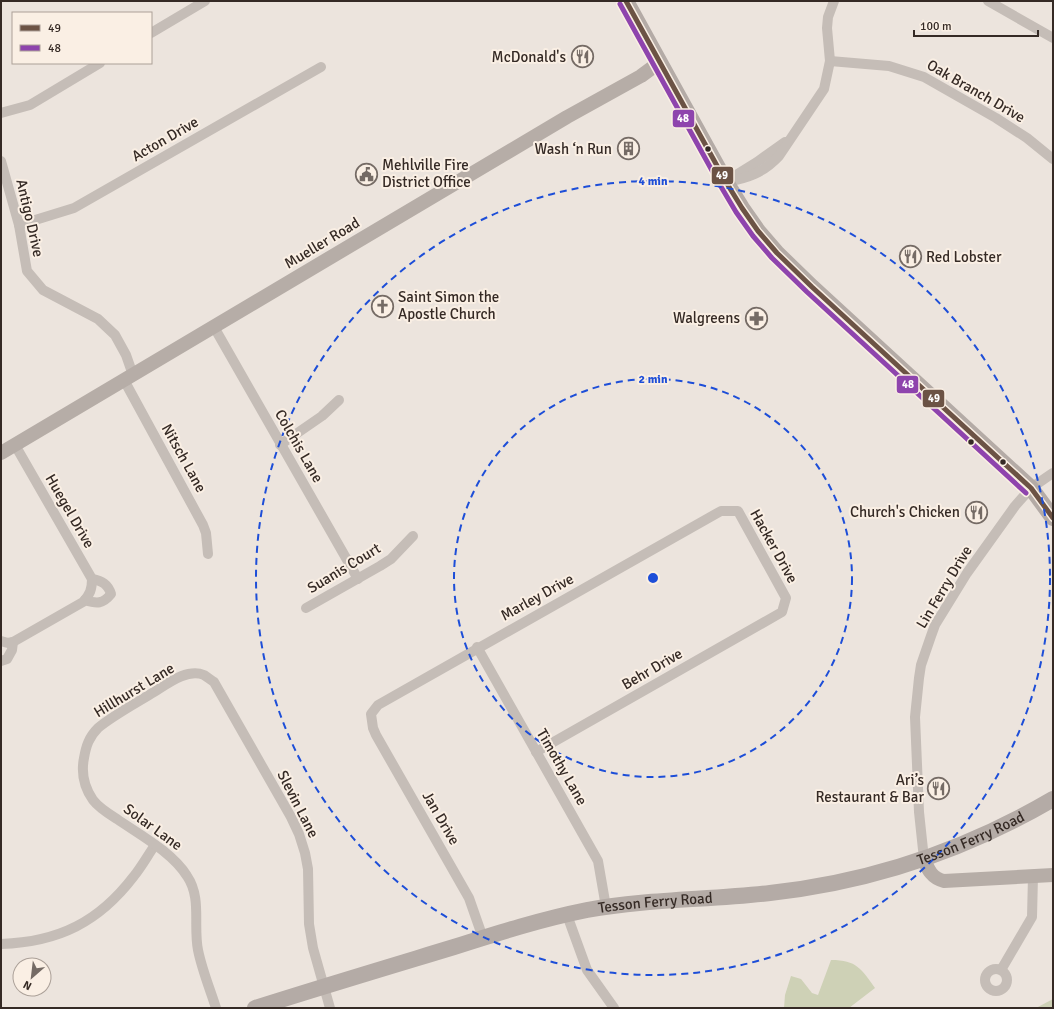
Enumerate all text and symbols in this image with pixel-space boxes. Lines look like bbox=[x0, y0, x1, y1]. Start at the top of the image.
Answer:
legend bbox=[12, 12, 152, 64]
scale bar bbox=[914, 12, 1038, 38]
text: 100 m bbox=[920, 19, 952, 34]
text: 49 bbox=[48, 21, 61, 36]
text: 48 bbox=[48, 41, 61, 56]
restaurant icon: McDonald's bbox=[569, 44, 595, 70]
place label: McDonald's bbox=[492, 48, 566, 66]
street label: Oak Branch Drive bbox=[924, 56, 1028, 126]
line badge: 48 bbox=[672, 109, 695, 128]
text: 48 bbox=[677, 112, 689, 125]
street label: Acton Drive bbox=[128, 113, 202, 165]
building icon: Wash ‘n Run bbox=[615, 136, 641, 162]
place label: Wash ‘n Run bbox=[535, 140, 612, 158]
unlabelled marker bbox=[703, 144, 713, 154]
place label: Mehlville Fire District Office bbox=[382, 156, 471, 191]
public building icon: Mehlville Fire District Office bbox=[354, 161, 380, 187]
line badge: 49 bbox=[711, 166, 734, 185]
text: 49 bbox=[716, 169, 728, 182]
text: 4 min bbox=[639, 174, 668, 189]
street label: Antigo Drive bbox=[12, 177, 48, 259]
street label: Mueller Road bbox=[281, 213, 363, 273]
restaurant icon: Red Lobster bbox=[898, 244, 924, 270]
place label: Red Lobster bbox=[926, 248, 1002, 266]
place label: Saint Simon the Apostle Church bbox=[398, 288, 499, 323]
church icon: Saint Simon the Apostle Church bbox=[369, 293, 395, 319]
pharmacy icon: Walgreens bbox=[743, 305, 769, 331]
place label: Walgreens bbox=[673, 309, 740, 327]
text: 2 min bbox=[639, 372, 668, 387]
line badge: 48 bbox=[896, 375, 919, 394]
text: 48 bbox=[902, 378, 914, 391]
line badge: 49 bbox=[922, 389, 945, 408]
text: 49 bbox=[928, 392, 940, 405]
street label: Colchis Lane bbox=[271, 406, 327, 486]
street label: Nitsch Lane bbox=[158, 421, 210, 495]
unlabelled marker bbox=[966, 437, 976, 447]
unlabelled marker bbox=[998, 457, 1008, 467]
street label: Huegel Drive bbox=[42, 471, 98, 551]
restaurant icon: Church's Chicken bbox=[963, 499, 989, 525]
place label: Church's Chicken bbox=[850, 503, 960, 521]
street label: Hacker Drive bbox=[746, 506, 802, 586]
street label: Suanis Court bbox=[304, 539, 384, 597]
street label: Lin Ferry Drive bbox=[912, 542, 976, 632]
street label: Marley Drive bbox=[497, 570, 577, 624]
centre of rings bbox=[646, 571, 660, 585]
street label: Behr Drive bbox=[618, 644, 686, 694]
street label: Hillhurst Lane bbox=[90, 659, 178, 721]
street label: Timothy Lane bbox=[533, 725, 591, 809]
street label: Slevin Lane bbox=[273, 767, 323, 841]
place label: Ari’s Restaurant & Bar bbox=[815, 771, 924, 806]
restaurant icon: Ari’s Restaurant & Bar bbox=[926, 776, 952, 802]
street label: Jan Drive bbox=[418, 788, 464, 848]
street label: Solar Lane bbox=[120, 800, 186, 854]
street label: Tesson Ferry Road bbox=[915, 808, 1027, 869]
street label: Tesson Ferry Road bbox=[597, 889, 713, 917]
north arrow bbox=[12, 957, 52, 997]
text: N bbox=[21, 978, 34, 993]

